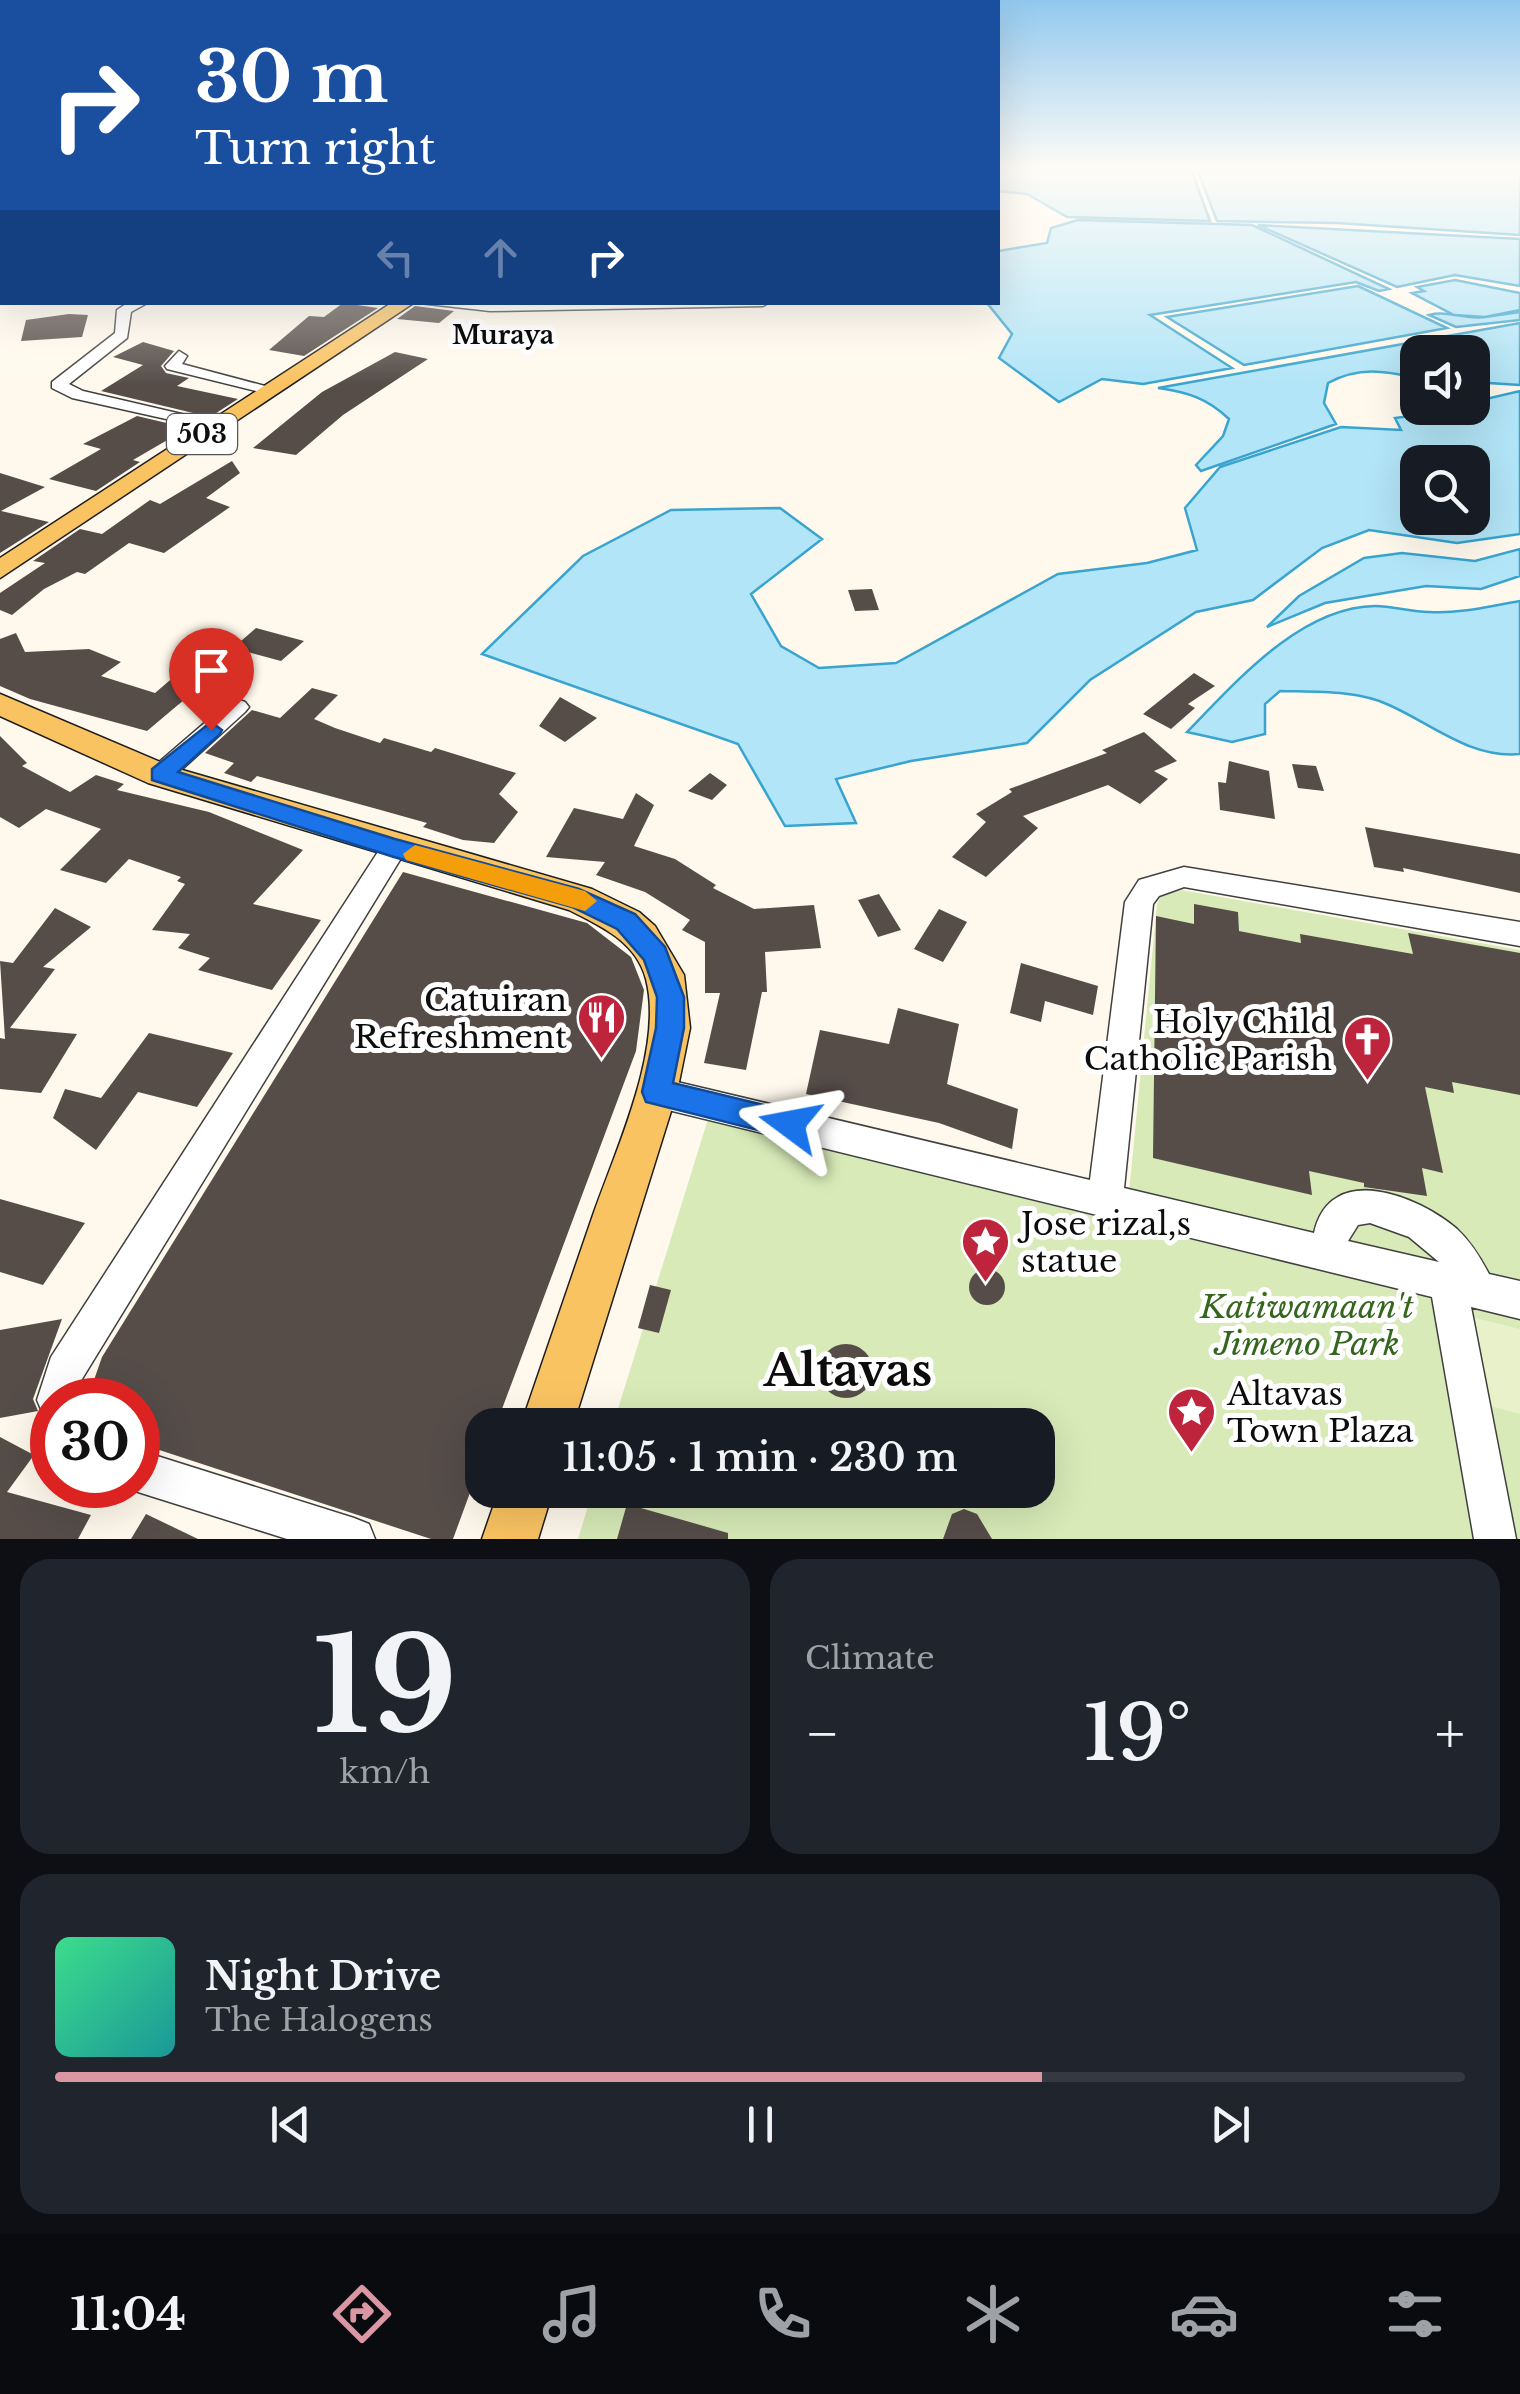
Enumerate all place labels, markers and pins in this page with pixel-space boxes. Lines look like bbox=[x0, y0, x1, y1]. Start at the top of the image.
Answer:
pin bbox=[169, 628, 254, 731]
place label: Catuiran Refreshment bbox=[354, 980, 567, 1057]
restaurant icon: Catuiran Refreshment bbox=[576, 992, 628, 1060]
place label: Holy Child Catholic Parish bbox=[1084, 1002, 1332, 1079]
church icon: Holy Child Catholic Parish bbox=[1341, 1014, 1393, 1082]
place label: Jose rizal,s statue bbox=[1017, 1204, 1191, 1281]
place icon: Jose rizal,s statue bbox=[960, 1216, 1012, 1284]
place label: Altavas Town Plaza bbox=[1226, 1374, 1414, 1451]
place icon: Altavas Town Plaza bbox=[1166, 1386, 1218, 1454]

